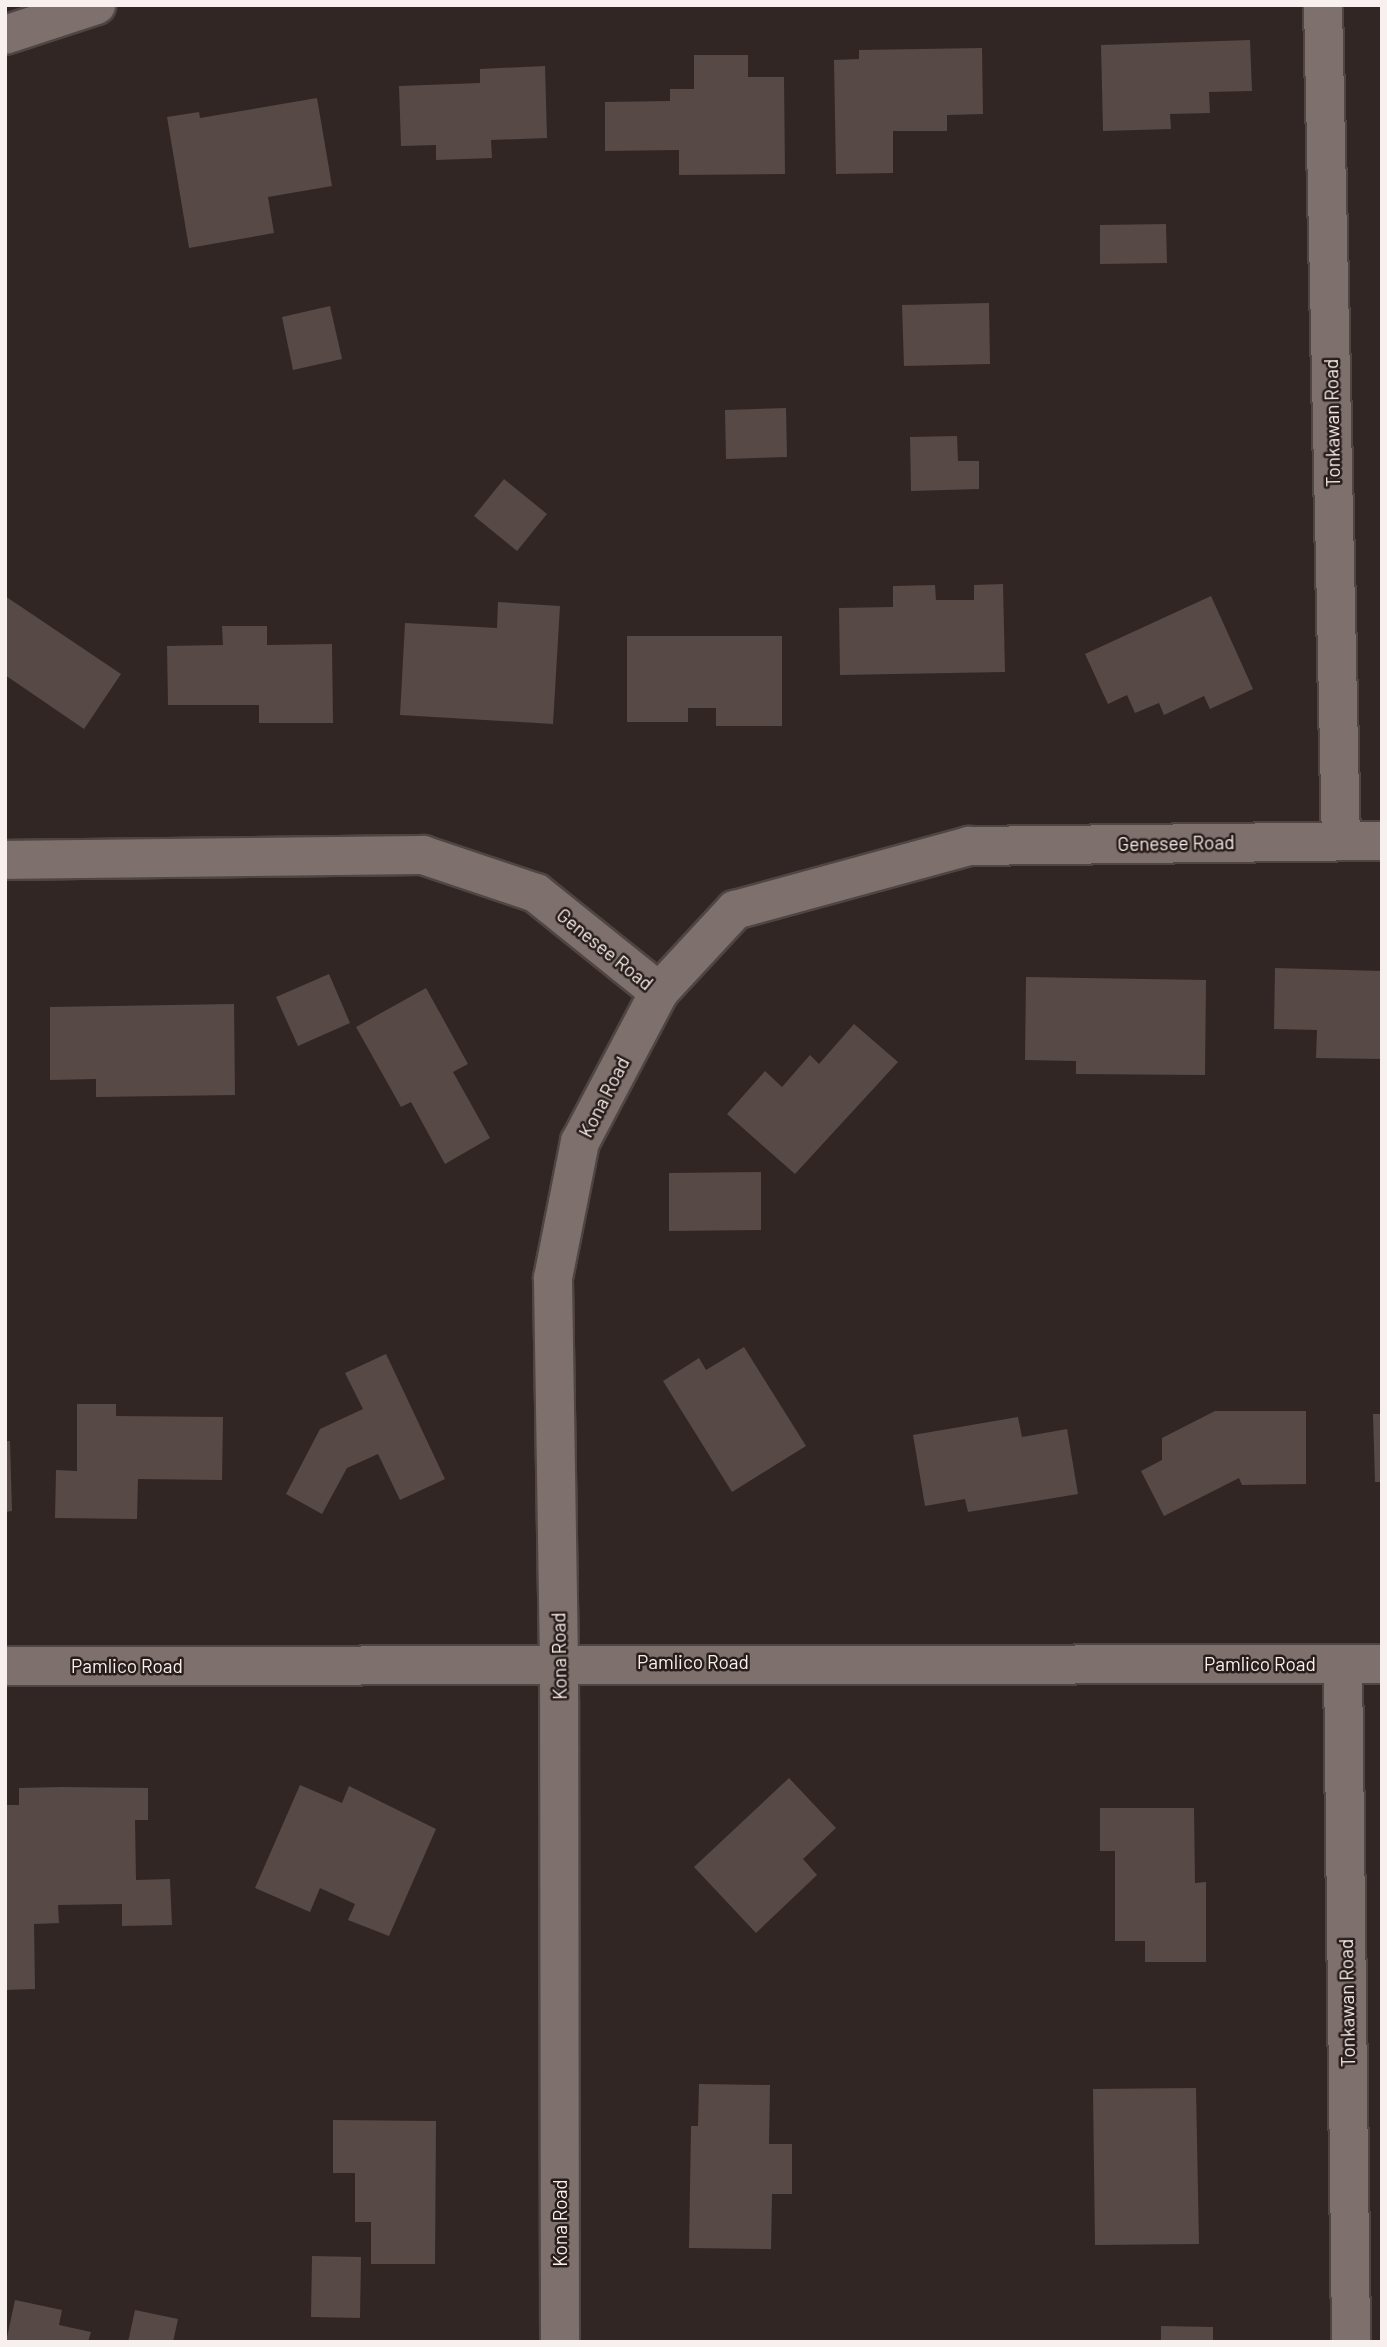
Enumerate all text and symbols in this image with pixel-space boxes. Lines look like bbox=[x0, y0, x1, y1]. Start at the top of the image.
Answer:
street label: Tonkawan Road bbox=[1319, 359, 1345, 487]
street label: Genesee Road bbox=[1117, 831, 1235, 855]
street label: Genesee Road bbox=[552, 903, 658, 995]
street label: Kona Road bbox=[574, 1053, 634, 1141]
street label: Kona Road bbox=[547, 1612, 571, 1700]
street label: Pamlico Road bbox=[637, 1651, 749, 1673]
street label: Pamlico Road bbox=[1204, 1653, 1316, 1675]
street label: Pamlico Road bbox=[71, 1655, 183, 1677]
street label: Tonkawan Road bbox=[1334, 1939, 1360, 2067]
street label: Kona Road bbox=[549, 2179, 571, 2267]

